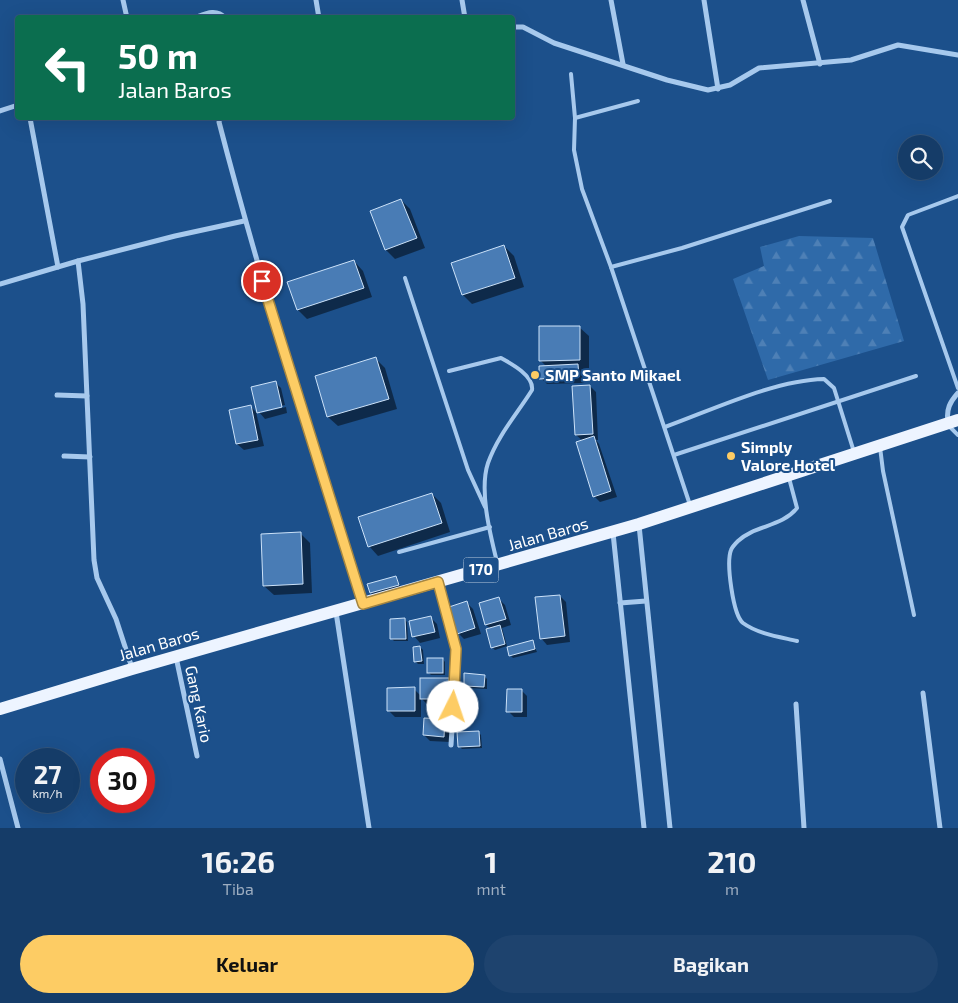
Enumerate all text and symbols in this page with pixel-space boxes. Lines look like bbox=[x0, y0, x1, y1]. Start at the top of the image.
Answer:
text: 50 m bbox=[118, 34, 198, 76]
icon: left bbox=[35, 35, 100, 100]
text: Jalan Baros bbox=[118, 76, 232, 102]
map controls bbox=[898, 135, 943, 180]
button: search bbox=[898, 135, 943, 180]
pin bbox=[241, 260, 283, 302]
icon: arrive bbox=[248, 267, 276, 295]
place label: SMP Santo Mikael bbox=[545, 365, 682, 384]
marker: SMP Santo Mikael bbox=[529, 369, 541, 381]
place label: Simply Valore Hotel bbox=[741, 437, 836, 474]
marker: Simply Valore Hotel bbox=[725, 450, 737, 462]
street label: Jalan Baros bbox=[505, 513, 590, 554]
road number: 170 bbox=[464, 558, 498, 582]
street label: Jalan Baros bbox=[116, 623, 201, 664]
street label: Gang Kario bbox=[182, 664, 217, 744]
position arrow bbox=[426, 680, 478, 732]
speed limit sign: 30 bbox=[90, 748, 155, 813]
text: 27 bbox=[34, 759, 61, 789]
text: km/h bbox=[33, 786, 62, 800]
text: 16:26 bbox=[201, 843, 275, 879]
text: 1 bbox=[485, 843, 498, 879]
text: 210 bbox=[707, 843, 757, 879]
text: Tiba bbox=[223, 879, 254, 898]
text: mnt bbox=[476, 879, 506, 898]
text: m bbox=[725, 879, 739, 898]
button: Keluar bbox=[20, 935, 474, 993]
button: Bagikan bbox=[484, 935, 938, 993]

